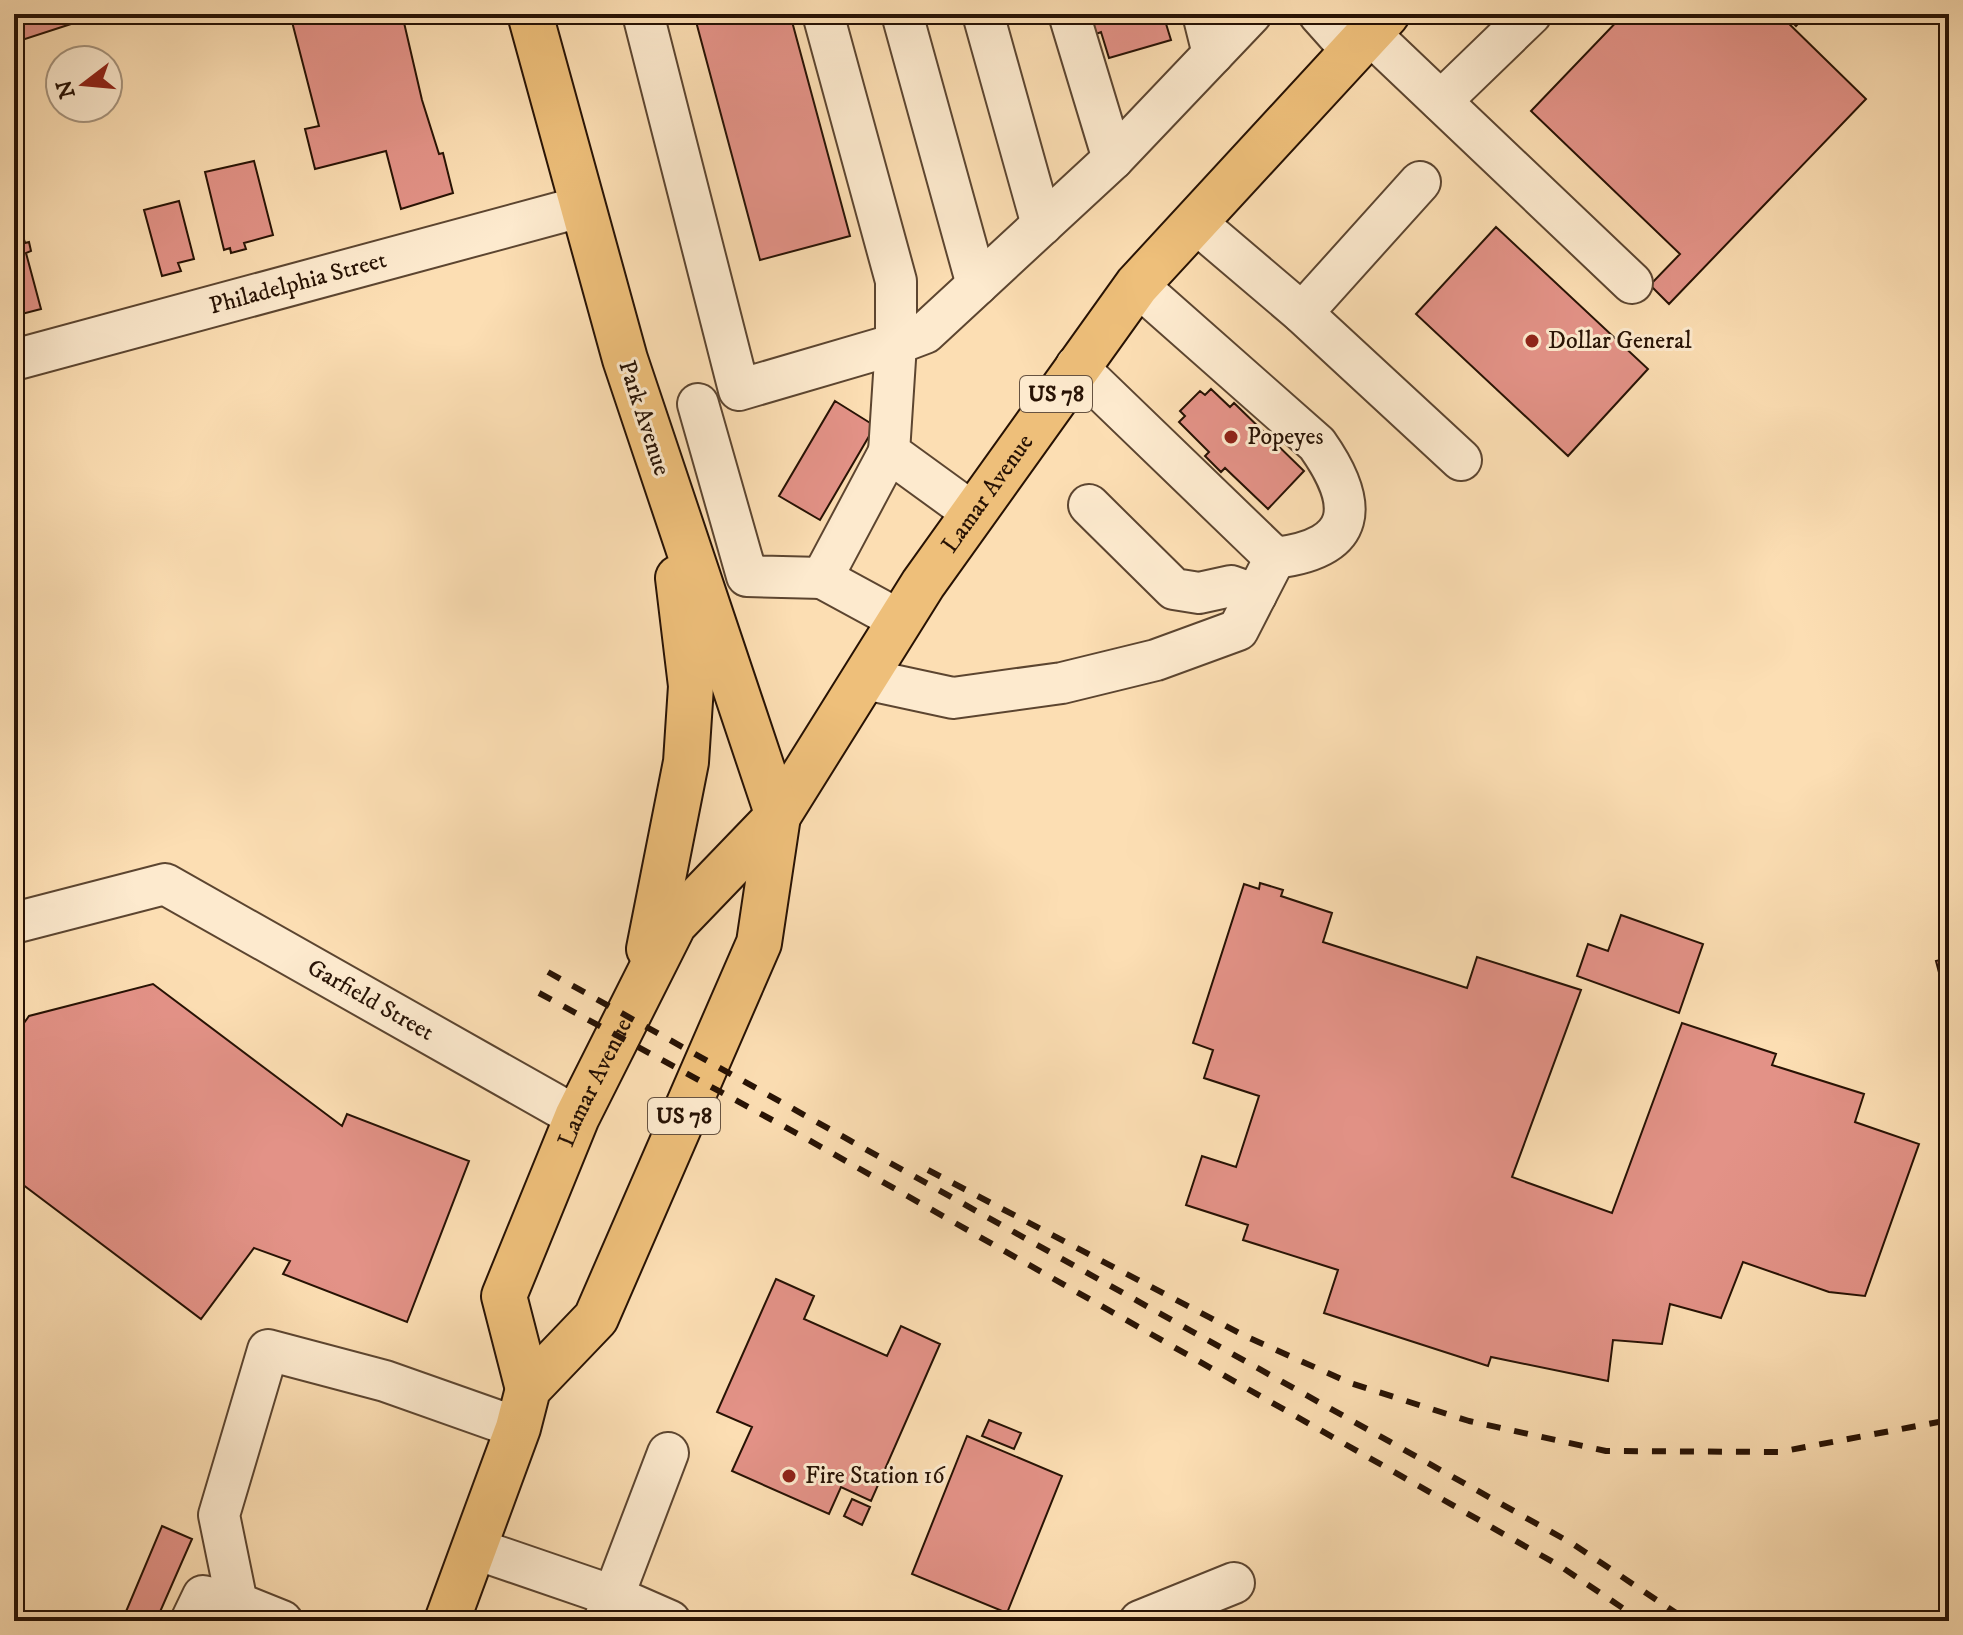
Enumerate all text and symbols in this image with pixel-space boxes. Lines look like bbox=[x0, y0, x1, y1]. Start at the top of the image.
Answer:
north arrow bbox=[44, 44, 124, 124]
text: N bbox=[51, 77, 82, 102]
street label: Philadelphia Street bbox=[206, 245, 390, 322]
place label: Dollar General bbox=[1548, 326, 1692, 356]
marker: Dollar General bbox=[1523, 332, 1541, 350]
street label: Park Avenue bbox=[611, 357, 677, 479]
road number: US 78 bbox=[1020, 376, 1092, 412]
place label: Popeyes bbox=[1247, 422, 1324, 452]
street label: Lamar Avenue bbox=[935, 428, 1040, 559]
marker: Popeyes bbox=[1222, 428, 1240, 446]
street label: Garfield Street bbox=[302, 953, 439, 1048]
street label: Lamar Avenue bbox=[551, 1014, 639, 1151]
road number: US 78 bbox=[648, 1098, 720, 1134]
place label: Fire Station 16 bbox=[805, 1461, 946, 1491]
marker: Fire Station 16 bbox=[780, 1467, 798, 1485]

